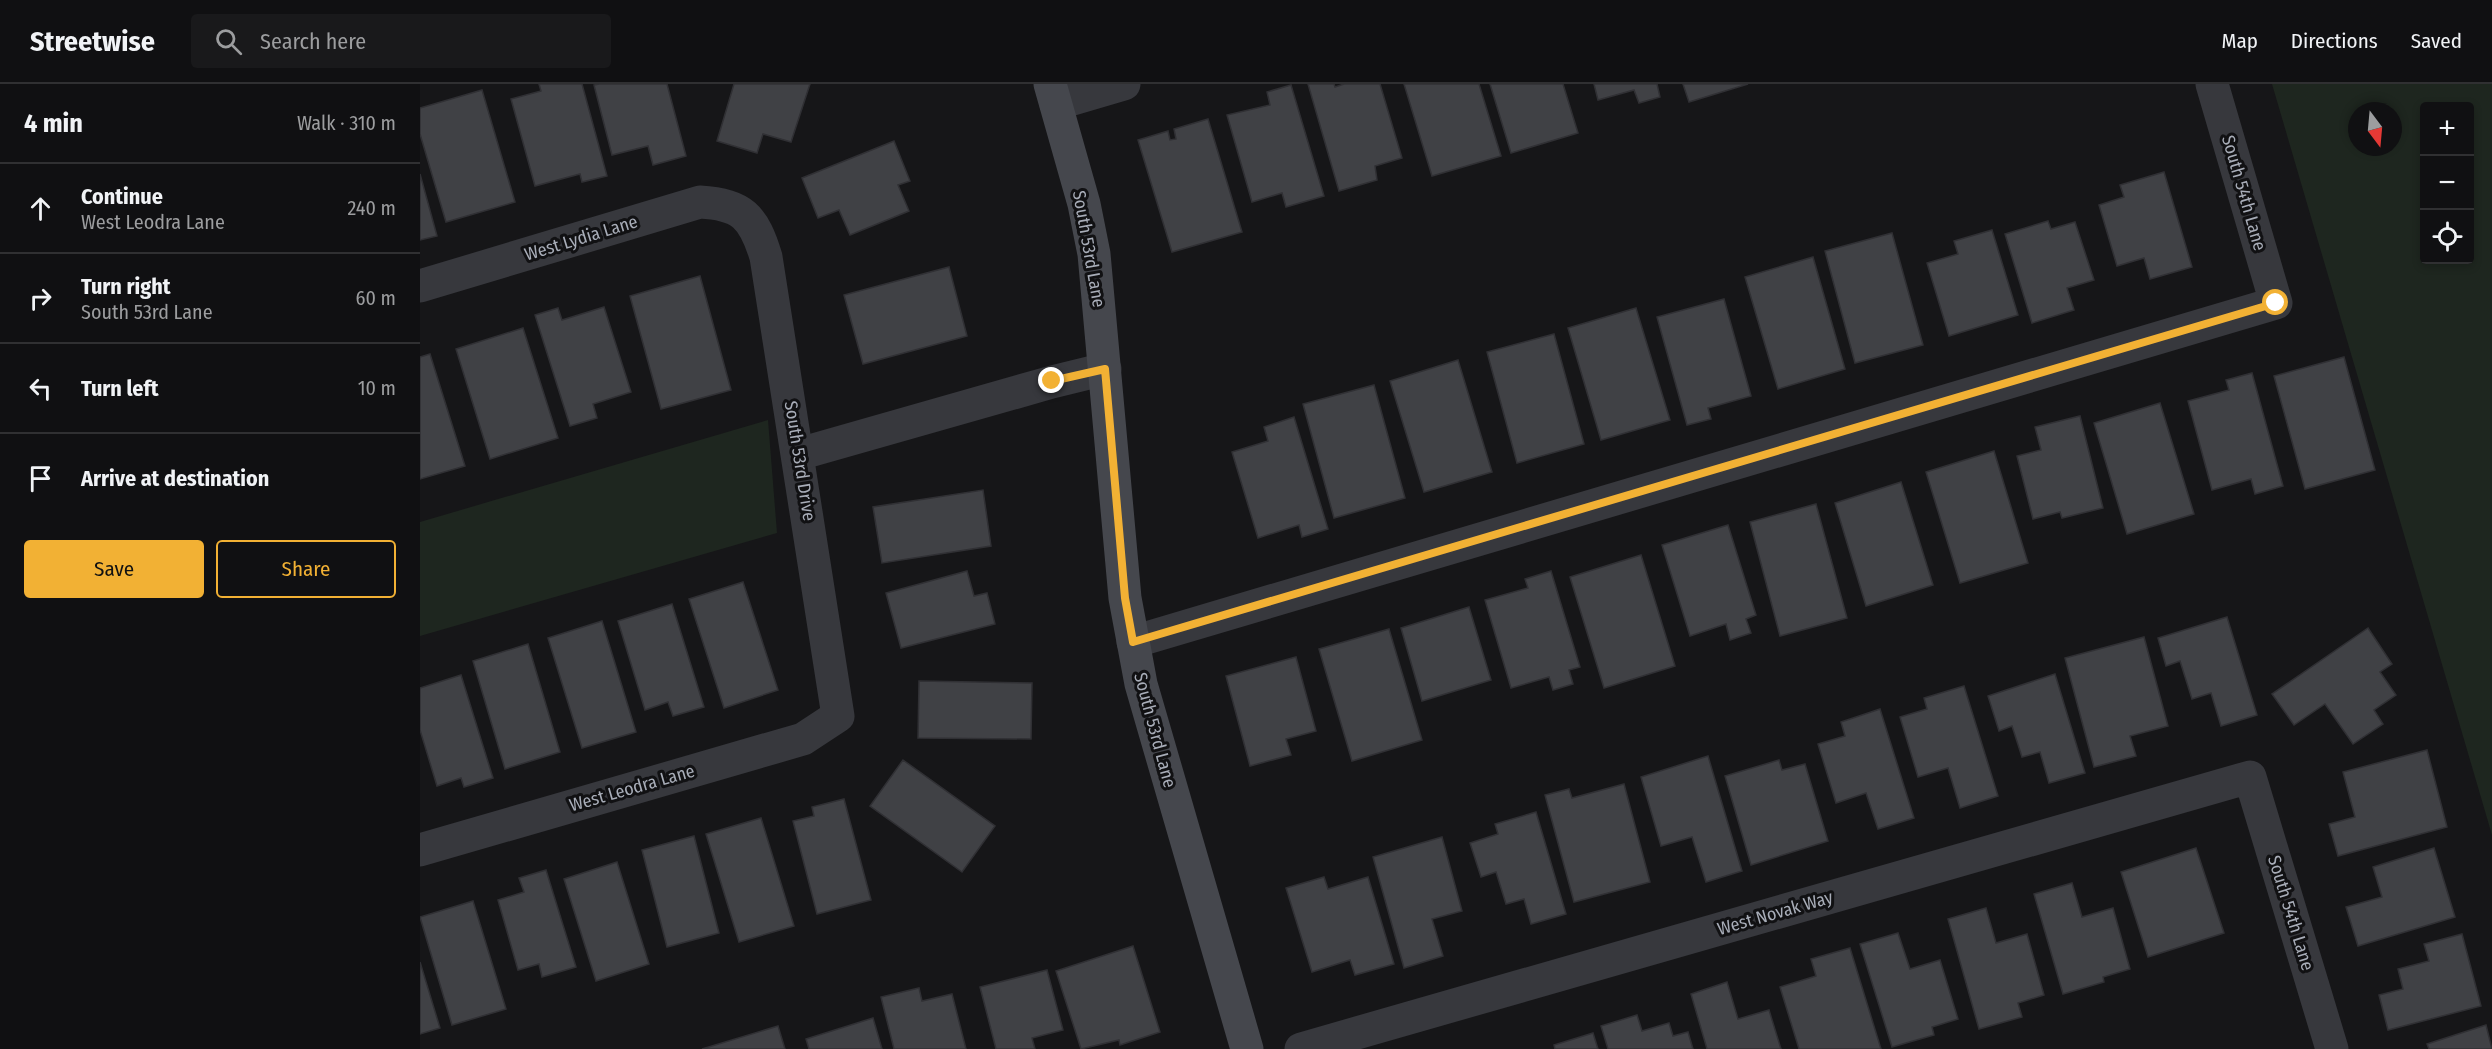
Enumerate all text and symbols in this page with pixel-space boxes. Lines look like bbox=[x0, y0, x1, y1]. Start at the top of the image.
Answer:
search box bbox=[191, 14, 611, 68]
text: Streetwise bbox=[30, 25, 155, 58]
icon: search bbox=[212, 25, 245, 58]
text: Search here bbox=[260, 28, 366, 55]
text: Map bbox=[2221, 28, 2258, 54]
text: Directions bbox=[2291, 28, 2378, 54]
text: Saved bbox=[2411, 28, 2462, 54]
north arrow bbox=[2348, 102, 2402, 156]
map controls bbox=[2420, 102, 2474, 264]
button: + bbox=[2420, 102, 2474, 156]
text: 4 min bbox=[24, 108, 83, 139]
text: Walk · 310 m bbox=[297, 111, 396, 135]
street label: South 54th Lane bbox=[2217, 133, 2271, 253]
button: − bbox=[2420, 156, 2474, 210]
text: Continue bbox=[81, 183, 163, 210]
street label: South 53rd Lane bbox=[1068, 189, 1110, 309]
icon: ahead bbox=[24, 192, 57, 225]
text: 240 m bbox=[347, 196, 396, 220]
text: West Leodra Lane bbox=[81, 210, 225, 234]
street label: West Lydia Lane bbox=[522, 210, 640, 266]
button: locate bbox=[2420, 210, 2474, 264]
text: Turn right bbox=[81, 273, 170, 300]
icon: right bbox=[24, 282, 57, 315]
text: 60 m bbox=[356, 286, 396, 310]
route start bbox=[2262, 289, 2288, 315]
text: South 53rd Lane bbox=[81, 300, 213, 324]
route end bbox=[1038, 367, 1064, 393]
icon: left bbox=[24, 372, 57, 405]
text: Turn left bbox=[81, 375, 159, 402]
text: 10 m bbox=[358, 376, 396, 400]
street label: South 53rd Drive bbox=[780, 399, 820, 523]
icon: arrive bbox=[24, 462, 57, 495]
text: Arrive at destination bbox=[81, 465, 269, 492]
button: Save bbox=[24, 540, 204, 598]
button: Share bbox=[216, 540, 396, 598]
street label: South 53rd Lane bbox=[1129, 670, 1181, 790]
street label: West Leodra Lane bbox=[567, 760, 697, 816]
street label: South 54th Lane bbox=[2263, 853, 2319, 973]
street label: West Novak Way bbox=[1715, 886, 1835, 940]

